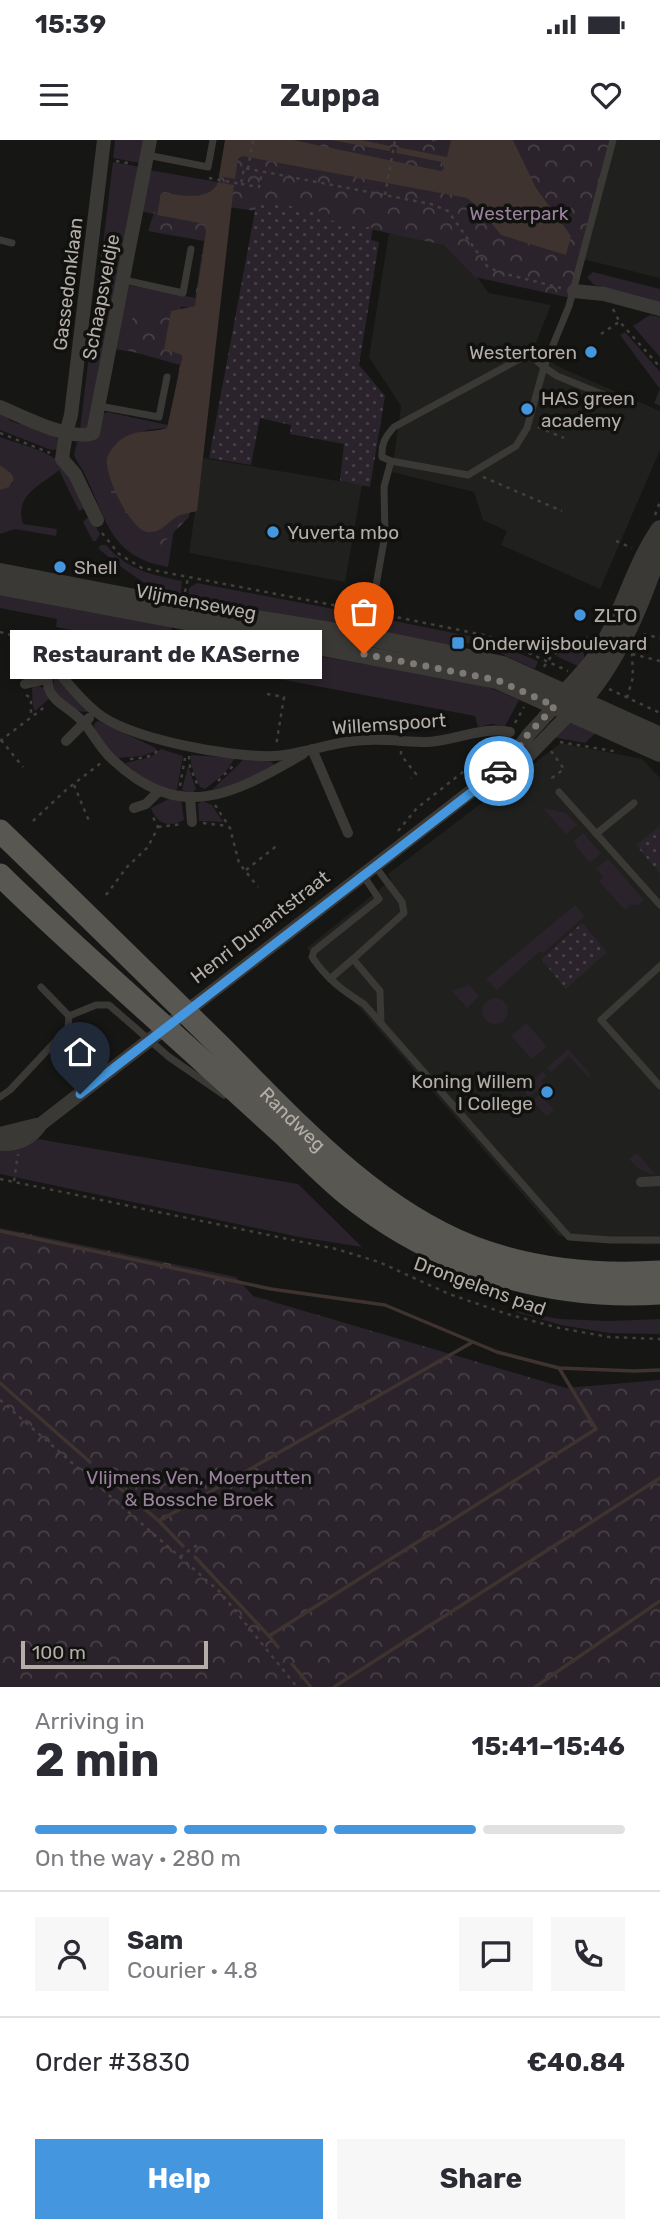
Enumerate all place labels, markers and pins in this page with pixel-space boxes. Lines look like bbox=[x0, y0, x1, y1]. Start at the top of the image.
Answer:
place label: Westertoren bbox=[469, 341, 577, 364]
marker: Westertoren bbox=[583, 344, 599, 360]
place label: HAS green academy bbox=[541, 387, 635, 432]
marker: HAS green academy bbox=[519, 401, 535, 417]
place label: Yuverta mbo bbox=[287, 521, 399, 544]
marker: Yuverta mbo bbox=[265, 524, 281, 540]
place label: Shell bbox=[74, 556, 117, 579]
marker: Shell bbox=[52, 559, 68, 575]
pin bbox=[334, 582, 394, 654]
place label: ZLTO bbox=[594, 604, 637, 627]
marker: ZLTO bbox=[572, 607, 588, 623]
callout: Restaurant de KASerne bbox=[10, 630, 322, 678]
place label: Onderwijsboulevard bbox=[472, 632, 647, 655]
marker: Onderwijsboulevard bbox=[450, 635, 466, 651]
pin bbox=[50, 1022, 110, 1094]
place label: Koning Willem I College bbox=[411, 1070, 533, 1115]
marker: Koning Willem I College bbox=[539, 1084, 555, 1100]

